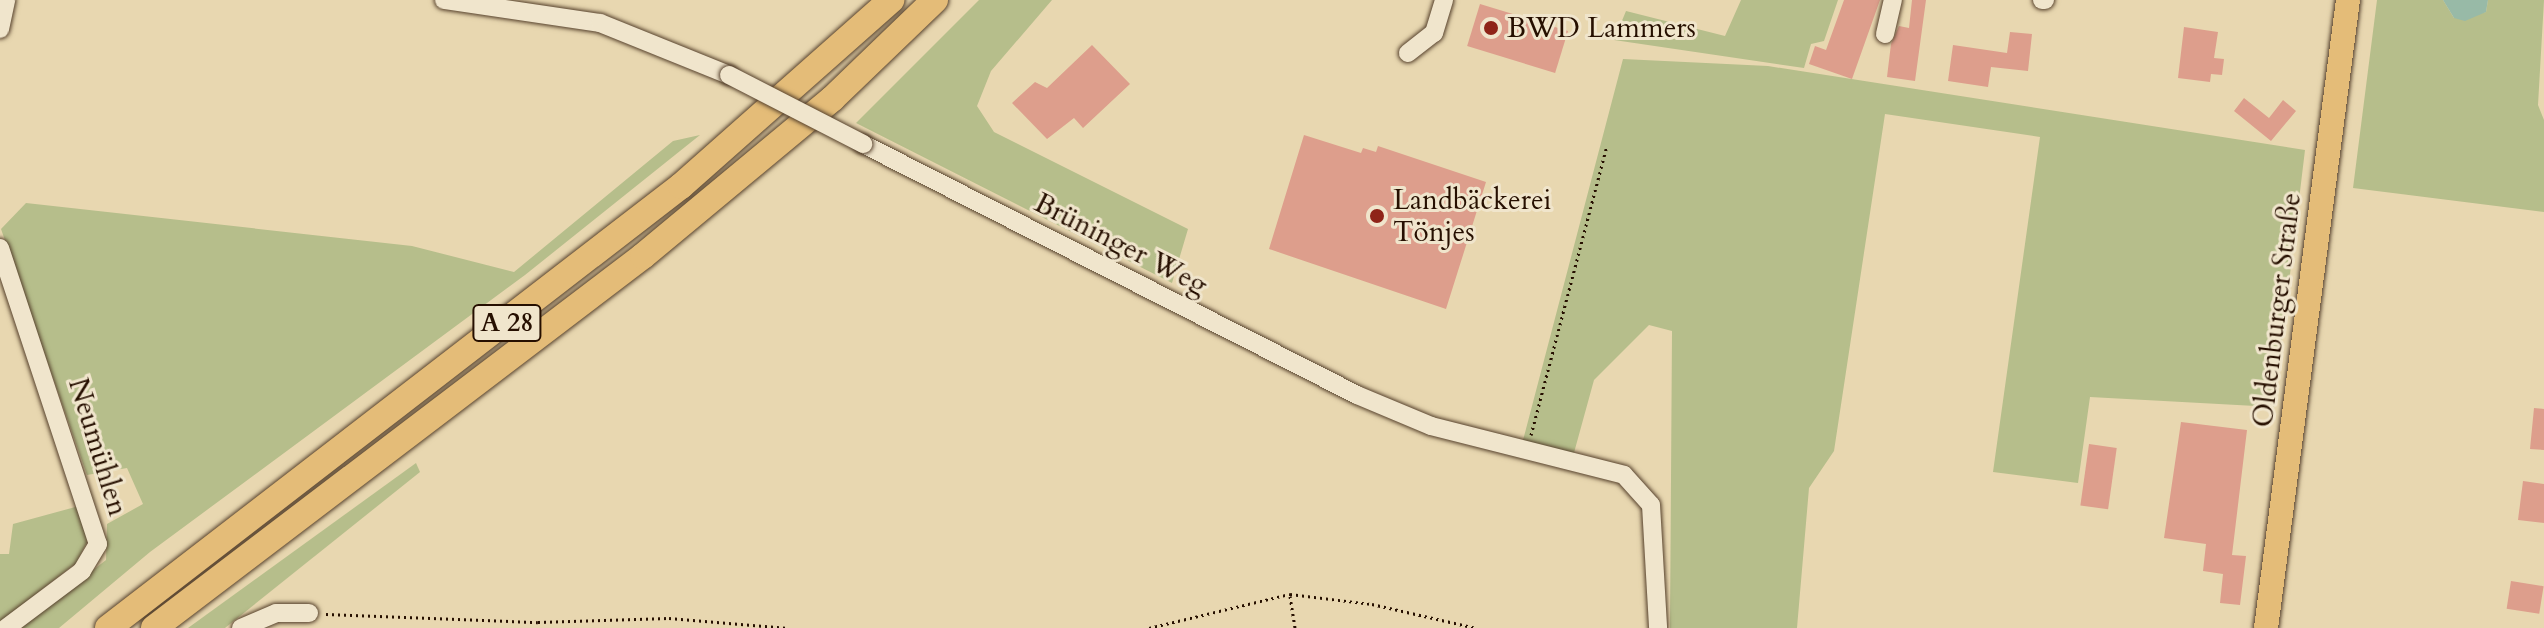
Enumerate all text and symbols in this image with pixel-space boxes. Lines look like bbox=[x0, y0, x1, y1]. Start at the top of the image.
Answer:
place label: BWD Lammers bbox=[1507, 11, 1696, 45]
marker: BWD Lammers bbox=[1482, 19, 1500, 37]
place label: Landbäckerei Tönjes bbox=[1393, 183, 1551, 249]
street label: Brüninger Weg bbox=[1029, 186, 1213, 302]
street label: Oldenburger Straße bbox=[2246, 191, 2308, 429]
marker: Landbäckerei Tönjes bbox=[1368, 207, 1386, 225]
road number: A 28 bbox=[471, 301, 543, 345]
street label: Neumühlen bbox=[61, 374, 135, 520]

